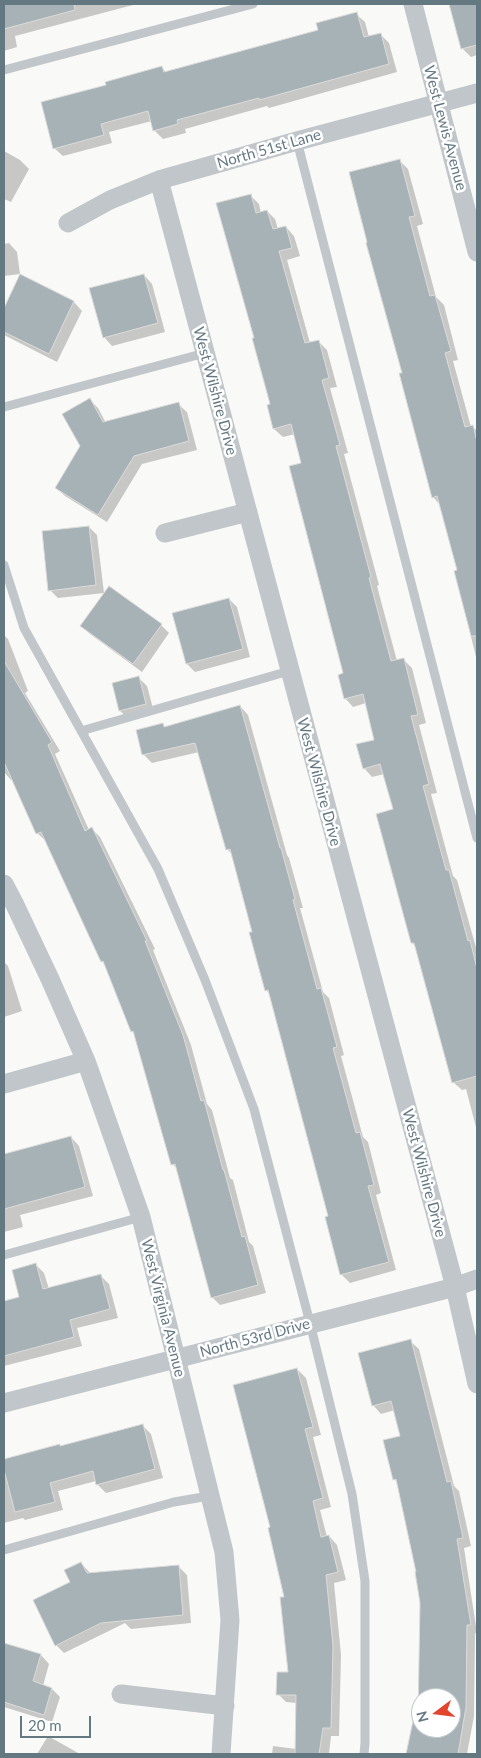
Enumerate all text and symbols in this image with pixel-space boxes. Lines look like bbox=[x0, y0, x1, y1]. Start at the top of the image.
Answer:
street label: West Lewis Avenue bbox=[420, 64, 470, 192]
street label: North 51st Lane bbox=[215, 126, 323, 172]
street label: West Wilshire Drive bbox=[189, 325, 241, 457]
street label: West Wilshire Drive bbox=[293, 716, 345, 848]
street label: West Wilshire Drive bbox=[398, 1107, 450, 1239]
street label: West Virginia Avenue bbox=[137, 1237, 189, 1379]
street label: North 53rd Drive bbox=[198, 1315, 312, 1361]
north arrow bbox=[411, 1688, 461, 1738]
scale bar bbox=[22, 1706, 94, 1738]
text: N bbox=[412, 1709, 432, 1724]
text: 20 m bbox=[28, 1716, 62, 1734]

